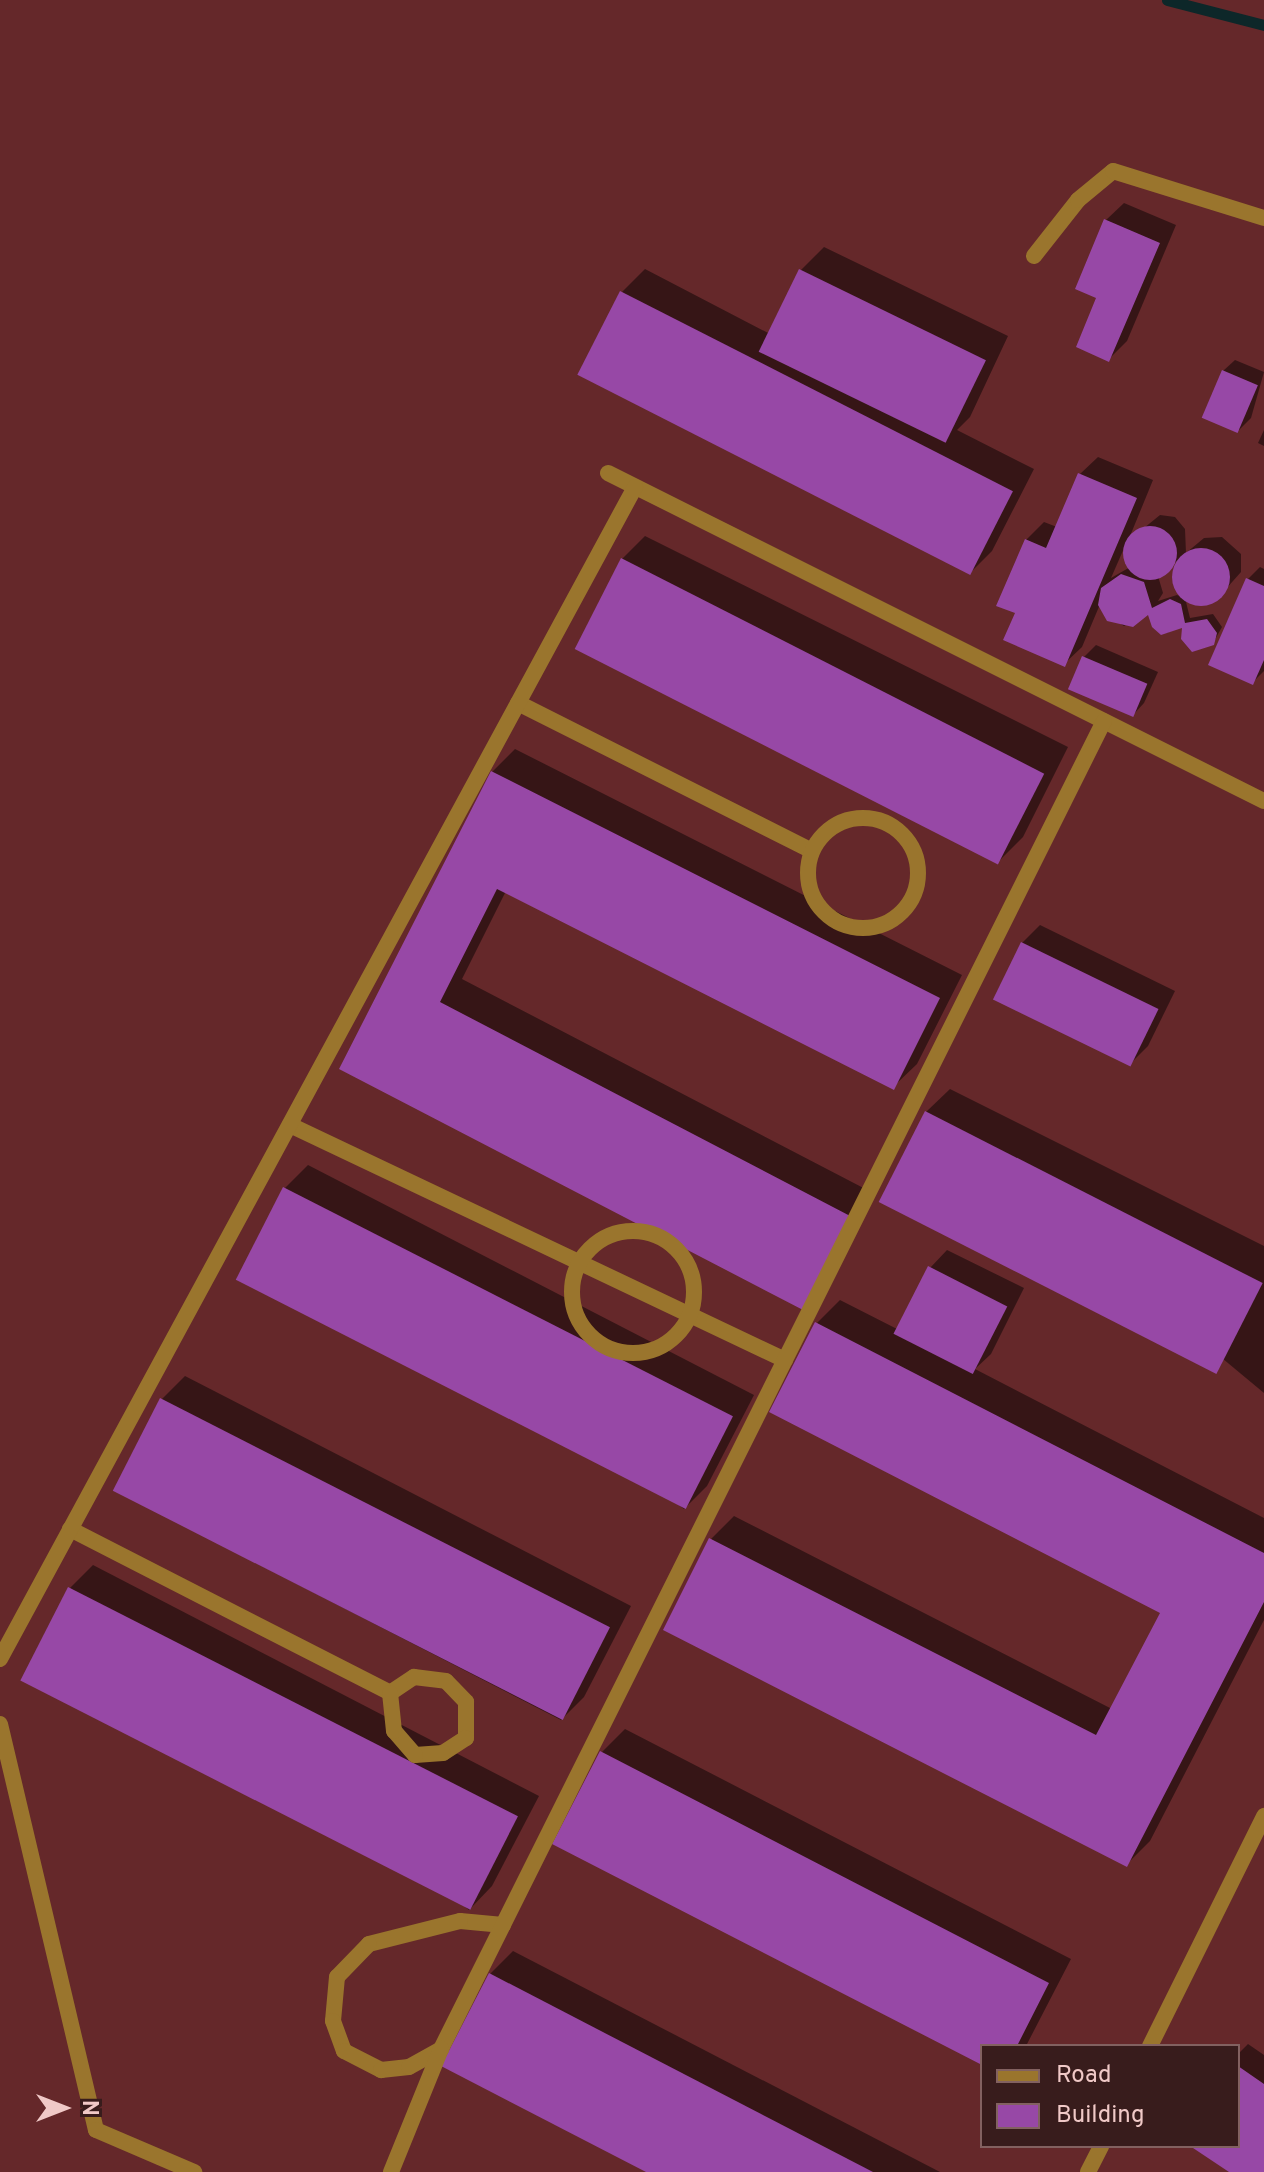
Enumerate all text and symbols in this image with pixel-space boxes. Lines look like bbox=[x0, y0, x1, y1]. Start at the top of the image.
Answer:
legend bbox=[980, 2044, 1240, 2148]
text: Road bbox=[1056, 2061, 1112, 2091]
north arrow bbox=[24, 2068, 104, 2148]
text: N bbox=[75, 2100, 102, 2116]
text: Building bbox=[1056, 2101, 1145, 2131]

